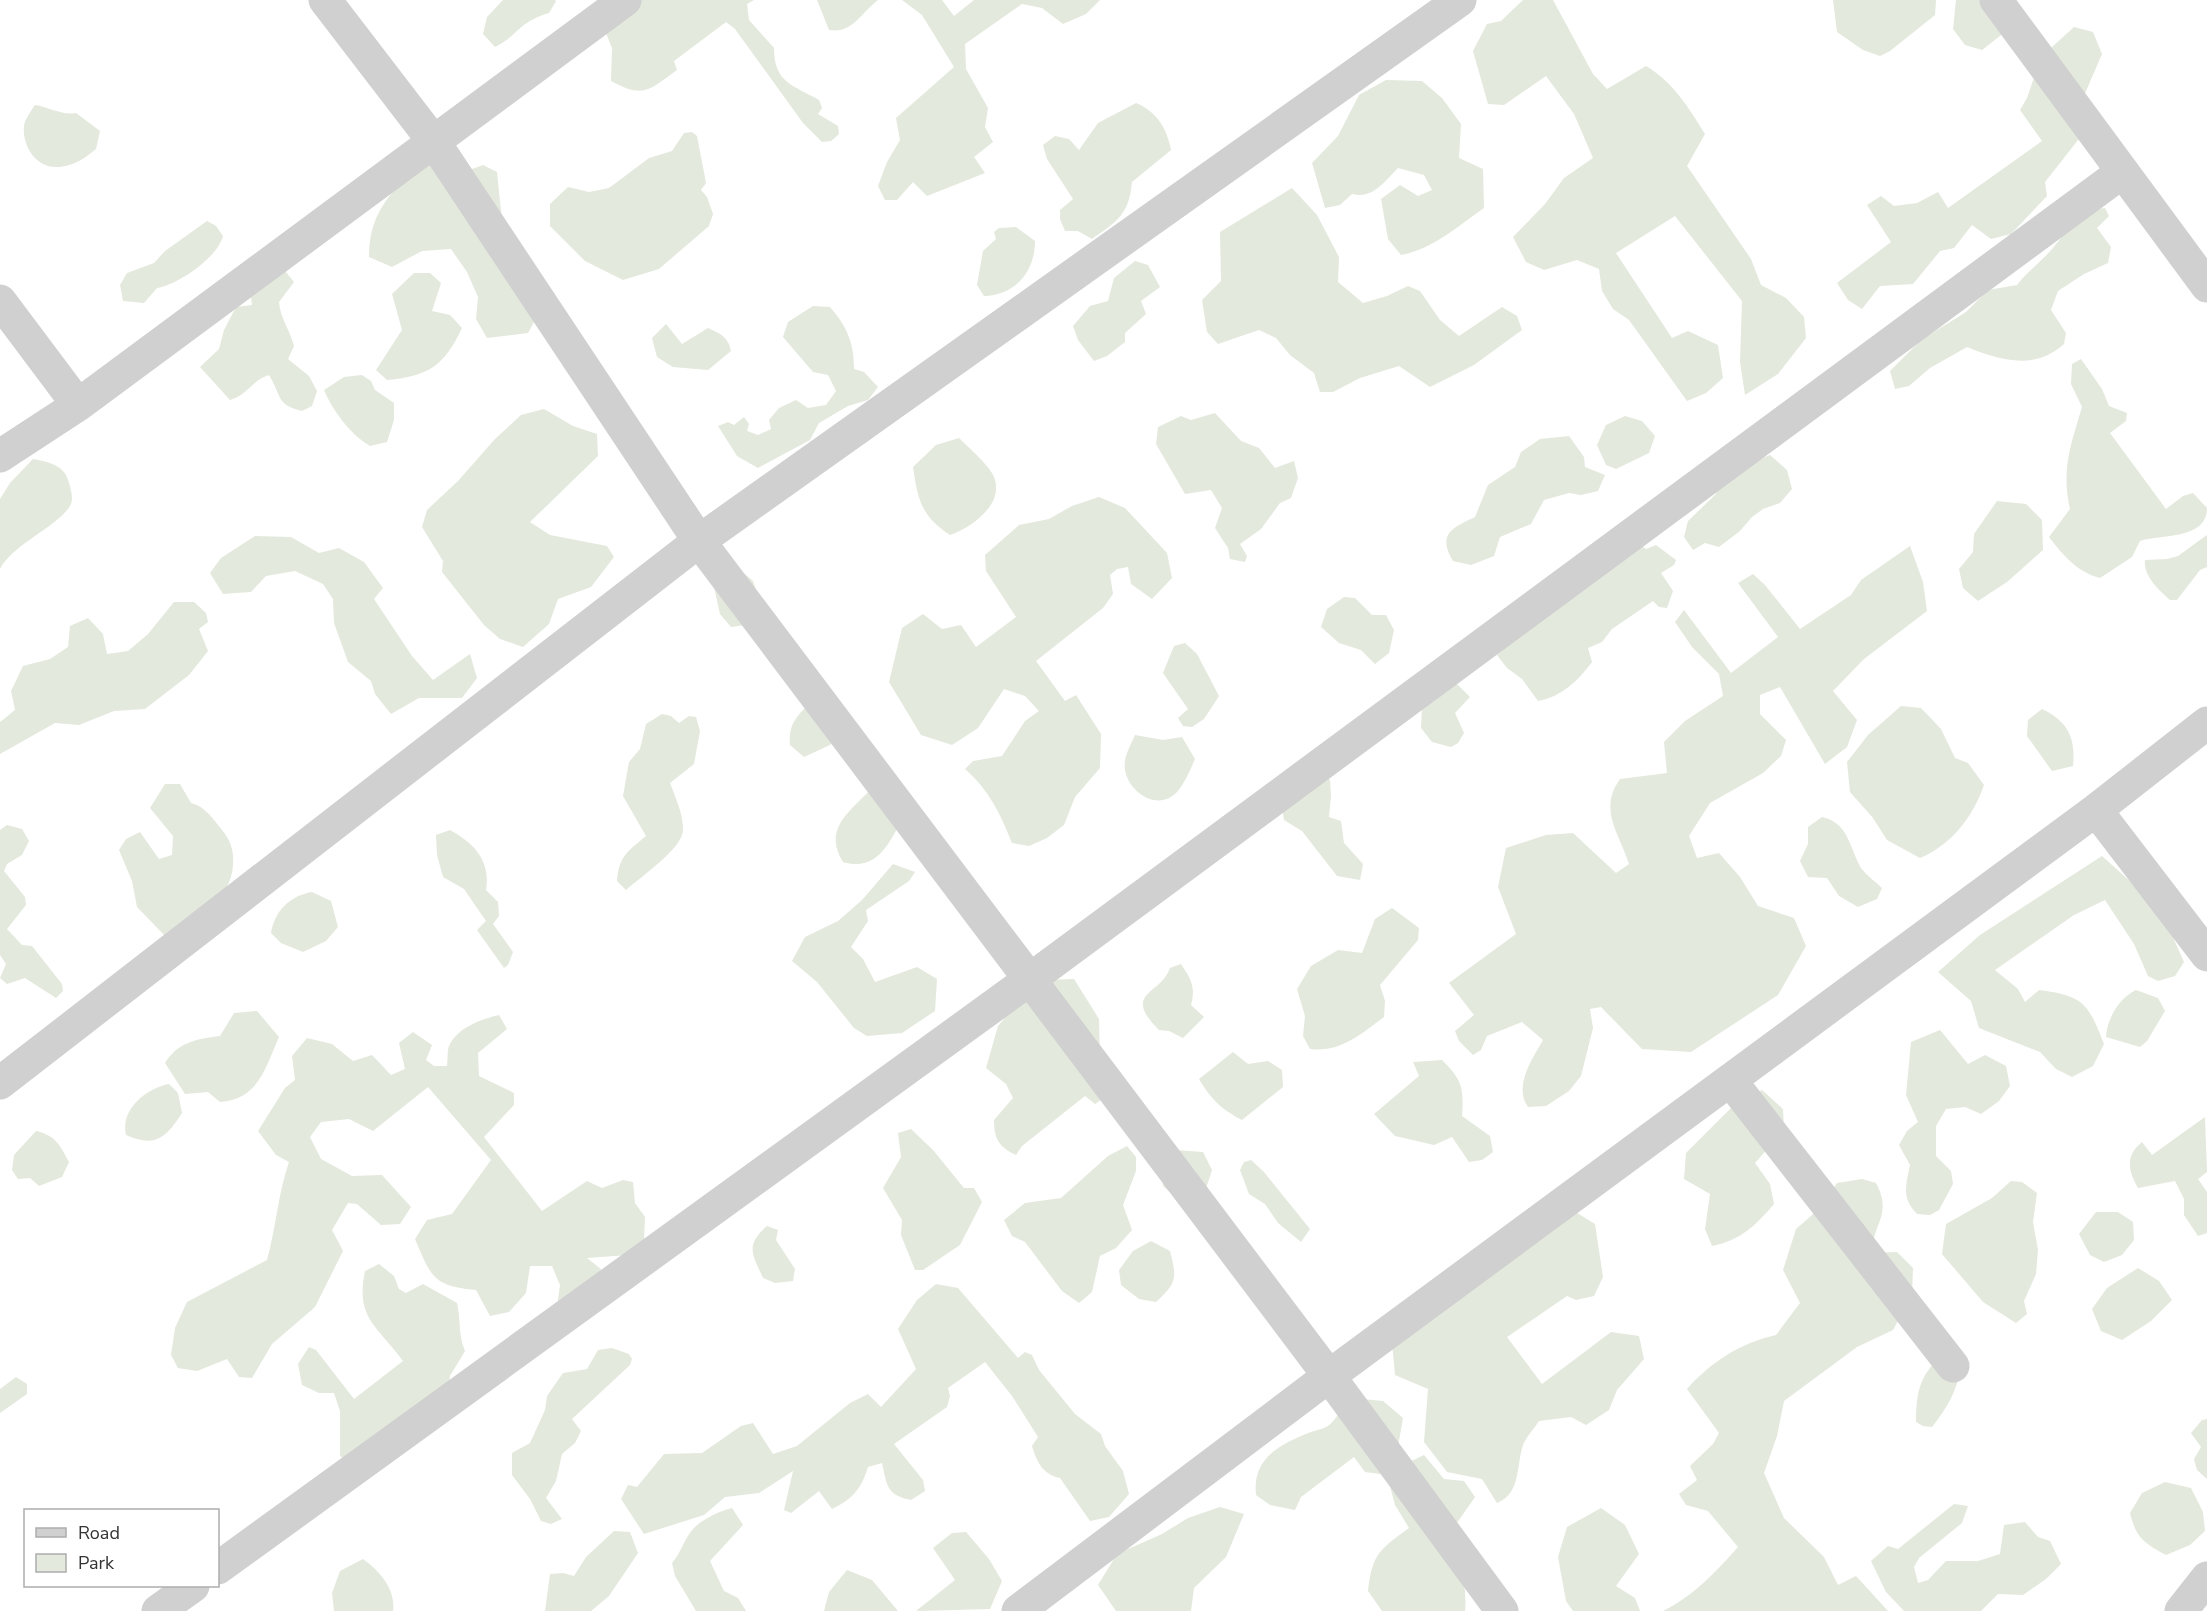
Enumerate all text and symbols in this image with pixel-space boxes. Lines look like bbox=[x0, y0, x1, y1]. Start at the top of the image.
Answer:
legend bbox=[24, 1509, 219, 1587]
text: Road bbox=[78, 1521, 120, 1545]
text: Park bbox=[78, 1551, 115, 1575]

